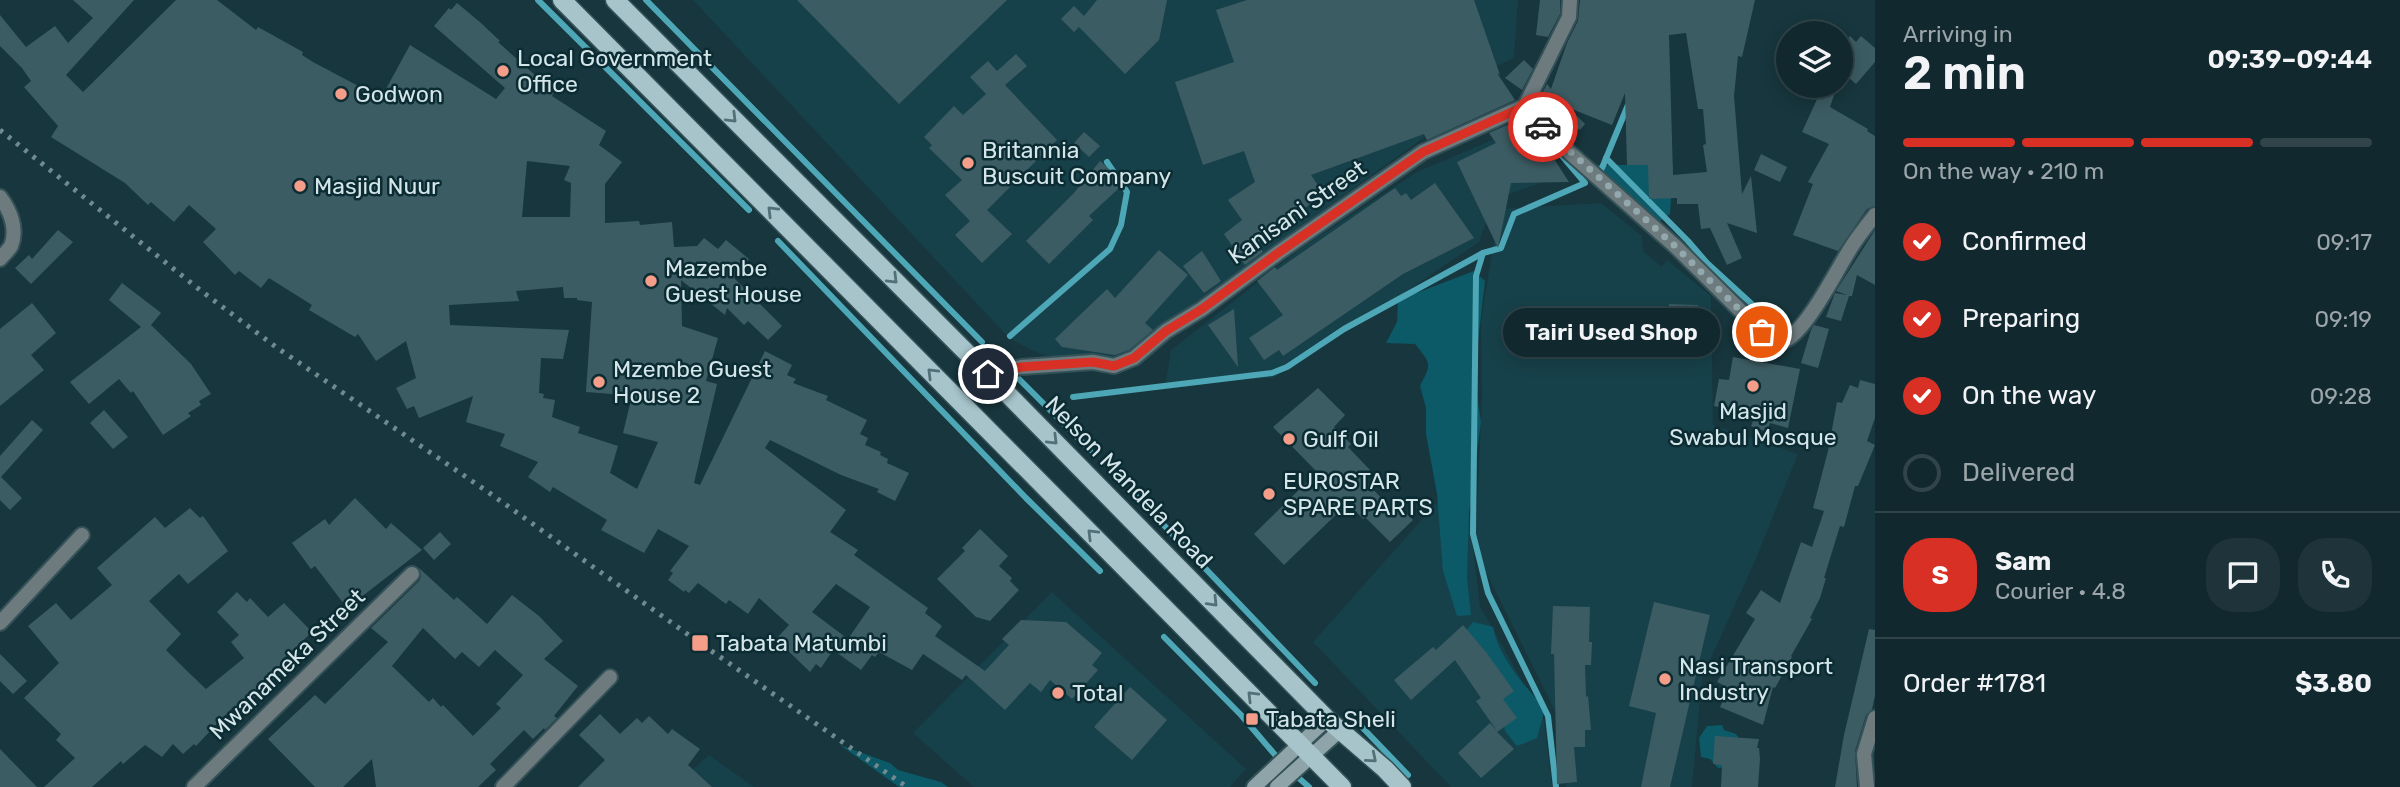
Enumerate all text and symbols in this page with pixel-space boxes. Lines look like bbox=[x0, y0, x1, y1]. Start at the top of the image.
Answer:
text: Arriving in bbox=[1903, 20, 2013, 48]
map controls bbox=[1776, 21, 1853, 98]
button: layers bbox=[1776, 21, 1853, 98]
place label: Local Government Office bbox=[517, 44, 712, 98]
text: 09:39–09:44 bbox=[2207, 44, 2372, 75]
text: 2 min bbox=[1903, 46, 2026, 101]
marker: Local Government Office bbox=[495, 63, 511, 79]
place label: Godwon bbox=[355, 80, 443, 108]
marker: Godwon bbox=[333, 86, 349, 102]
courier bbox=[1508, 92, 1578, 162]
icon: car bbox=[1524, 108, 1562, 146]
one-way arrow bbox=[723, 110, 736, 123]
place label: Britannia Buscuit Company bbox=[982, 136, 1172, 190]
street label: Kanisani Street bbox=[1223, 154, 1371, 270]
marker: Britannia Buscuit Company bbox=[960, 155, 976, 171]
text: On the way · 210 m bbox=[1903, 157, 2104, 185]
place label: Masjid Nuur bbox=[314, 172, 440, 200]
marker: Masjid Nuur bbox=[292, 178, 308, 194]
one-way arrow bbox=[768, 207, 780, 219]
icon: check bbox=[1903, 223, 1941, 261]
text: Confirmed bbox=[1962, 226, 2087, 257]
text: 09:17 bbox=[2316, 228, 2372, 256]
place label: Mazembe Guest House bbox=[665, 254, 802, 308]
one-way arrow bbox=[884, 270, 897, 283]
marker: Mazembe Guest House bbox=[643, 273, 659, 289]
icon: check bbox=[1903, 300, 1941, 338]
pin bbox=[1732, 302, 1792, 362]
text: Preparing bbox=[1962, 303, 2080, 334]
text: 09:19 bbox=[2314, 305, 2372, 333]
callout: Tairi Used Shop bbox=[1503, 308, 1720, 356]
icon: bag bbox=[1743, 313, 1781, 351]
text: Tairi Used Shop bbox=[1525, 318, 1698, 346]
pin bbox=[958, 344, 1018, 404]
place label: Mzembe Guest House 2 bbox=[613, 355, 771, 409]
icon: home bbox=[969, 355, 1007, 393]
one-way arrow bbox=[927, 368, 940, 381]
marker: Mzembe Guest House 2 bbox=[591, 374, 607, 390]
icon: check bbox=[1903, 377, 1941, 415]
marker: Masjid Swabul Mosque bbox=[1745, 378, 1761, 394]
text: On the way bbox=[1962, 380, 2096, 411]
text: 09:28 bbox=[2310, 382, 2372, 410]
street label: Nelson Mandela Road bbox=[1039, 390, 1219, 574]
place label: Masjid Swabul Mosque bbox=[1669, 397, 1837, 451]
place label: Gulf Oil bbox=[1303, 425, 1379, 453]
marker: Gulf Oil bbox=[1281, 431, 1297, 447]
one-way arrow bbox=[1045, 432, 1058, 445]
text: Delivered bbox=[1962, 457, 2075, 488]
place label: EUROSTAR SPARE PARTS bbox=[1283, 467, 1433, 521]
marker: EUROSTAR SPARE PARTS bbox=[1261, 486, 1277, 502]
one-way arrow bbox=[1087, 530, 1100, 543]
button: chat bbox=[2206, 538, 2280, 612]
button: phone bbox=[2298, 538, 2372, 612]
text: Sam bbox=[1995, 546, 2051, 577]
text: S bbox=[1931, 560, 1949, 591]
text: Courier · 4.8 bbox=[1995, 577, 2126, 605]
street label: Mwanameka Street bbox=[203, 583, 371, 745]
one-way arrow bbox=[1204, 594, 1217, 607]
place label: Tabata Matumbi bbox=[716, 629, 887, 657]
marker: Tabata Matumbi bbox=[690, 633, 710, 653]
place label: Nasi Transport Industry bbox=[1679, 652, 1833, 706]
text: Order #1781 bbox=[1903, 668, 2046, 699]
text: $3.80 bbox=[2295, 668, 2372, 699]
marker: Nasi Transport Industry bbox=[1657, 671, 1673, 687]
place label: Total bbox=[1072, 679, 1123, 707]
marker: Total bbox=[1050, 685, 1066, 701]
one-way arrow bbox=[1248, 692, 1260, 704]
place label: Tabata Sheli bbox=[1266, 705, 1396, 733]
marker: Tabata Sheli bbox=[1244, 711, 1260, 727]
one-way arrow bbox=[1363, 750, 1376, 762]

